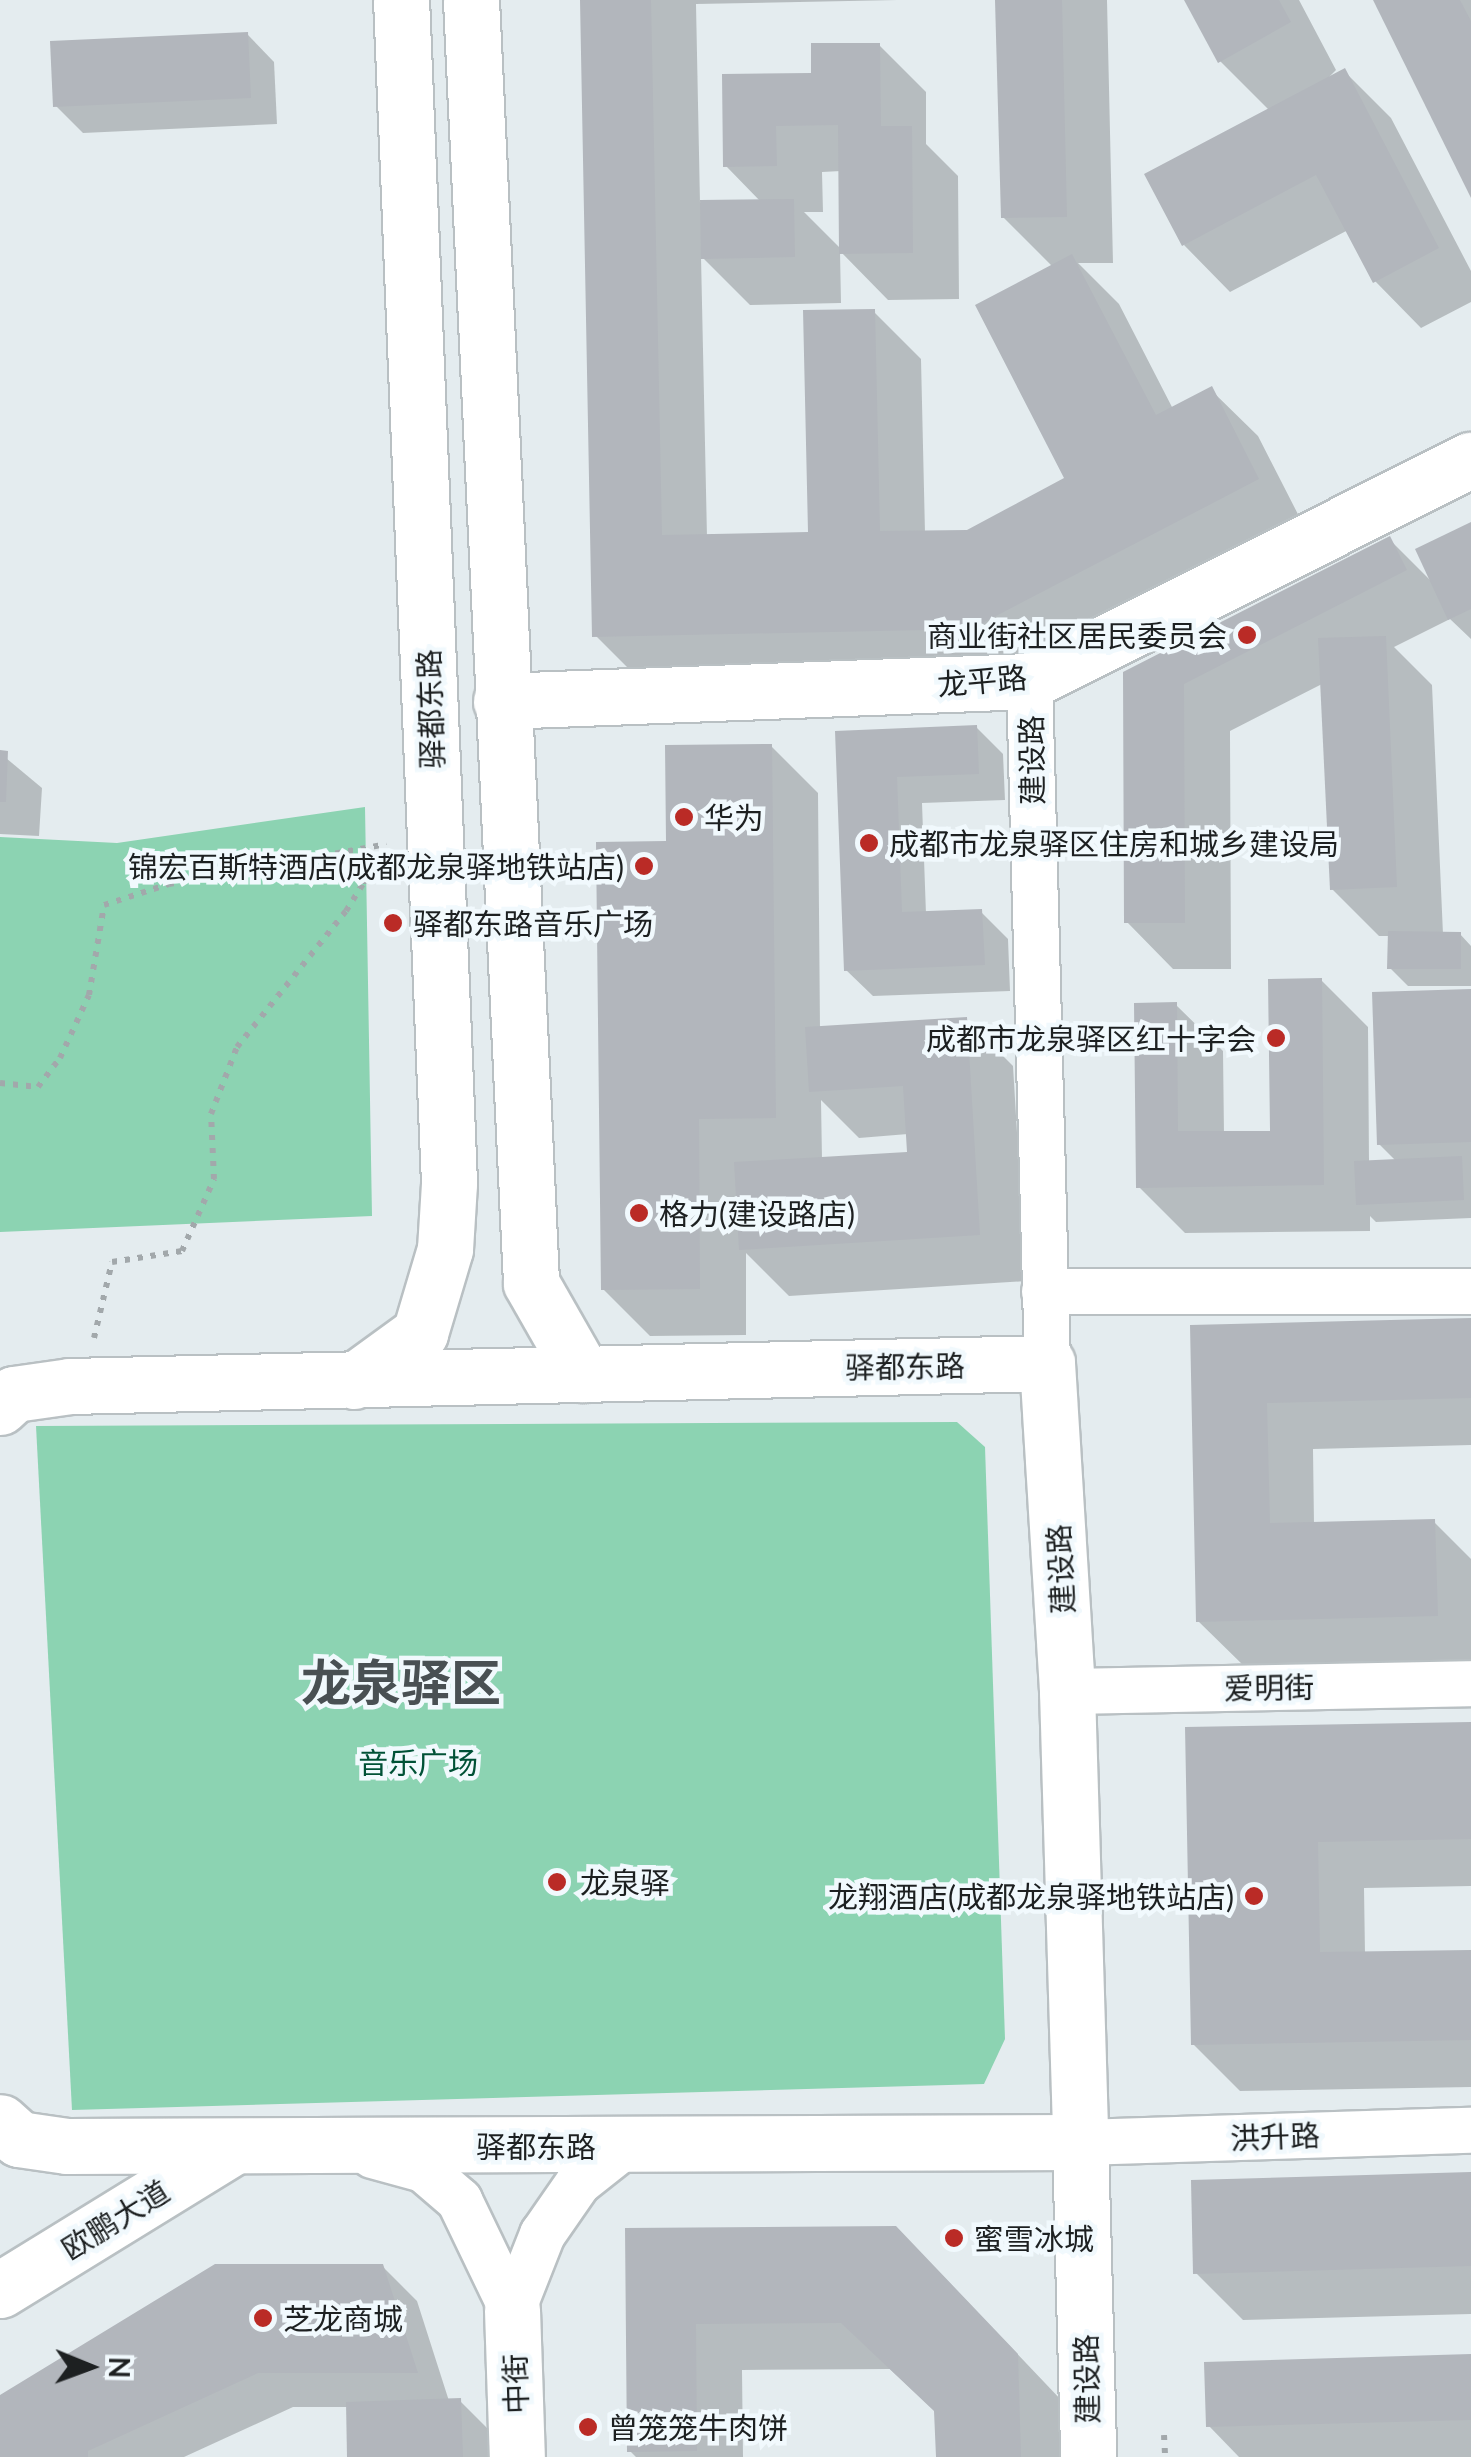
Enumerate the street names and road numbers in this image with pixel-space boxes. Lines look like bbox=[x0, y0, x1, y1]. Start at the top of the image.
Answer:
street label: 驿都东路 bbox=[410, 648, 450, 770]
street label: 龙平路 bbox=[936, 658, 1028, 702]
street label: 建设路 bbox=[1012, 715, 1050, 805]
street label: 驿都东路 bbox=[845, 1347, 965, 1385]
street label: 建设路 bbox=[1040, 1523, 1080, 1615]
street label: 爱明街 bbox=[1224, 1668, 1314, 1706]
street label: 洪升路 bbox=[1229, 2116, 1321, 2156]
street label: 驿都东路 bbox=[476, 2128, 596, 2164]
street label: 欧鹏大道 bbox=[55, 2172, 175, 2266]
street label: 建设路 bbox=[1067, 2334, 1105, 2424]
street label: 中街 bbox=[496, 2353, 534, 2415]

